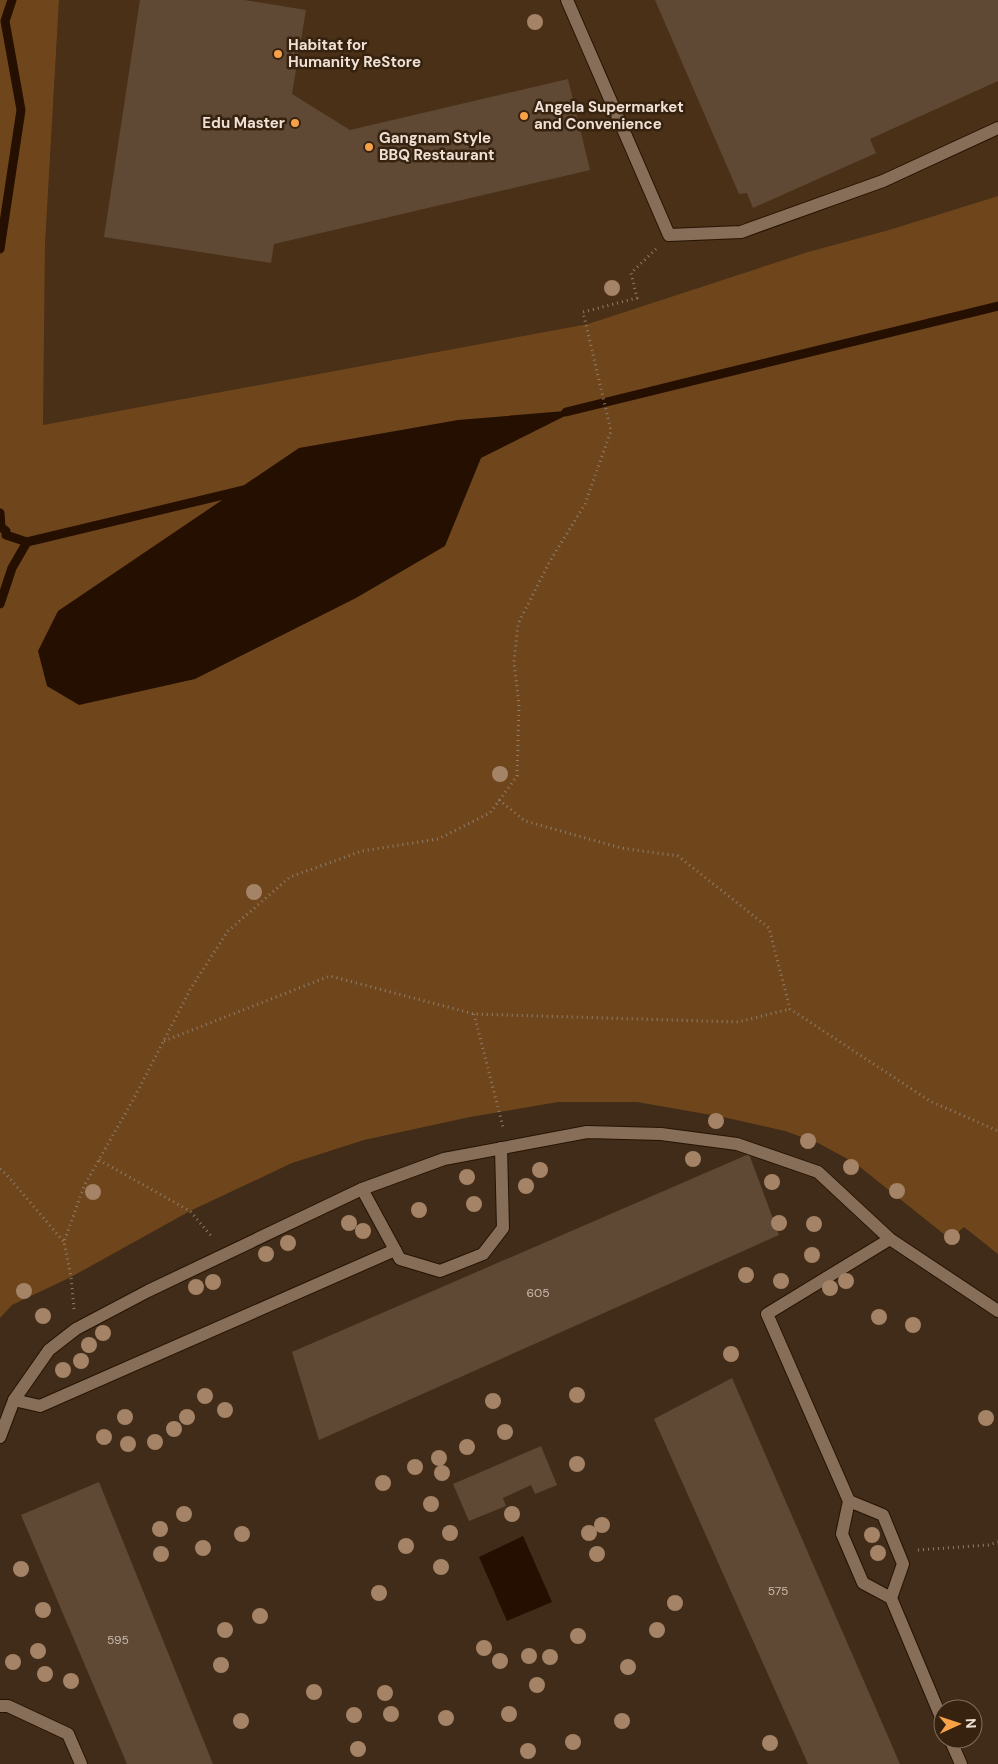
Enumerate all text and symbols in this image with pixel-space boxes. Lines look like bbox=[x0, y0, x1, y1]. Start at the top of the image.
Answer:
place label: Habitat for Humanity ReStore bbox=[288, 35, 421, 72]
marker: Habitat for Humanity ReStore bbox=[272, 48, 284, 60]
place label: Angela Supermarket and Convenience bbox=[534, 97, 684, 134]
marker: Angela Supermarket and Convenience bbox=[518, 110, 530, 122]
place label: Edu Master bbox=[202, 113, 285, 133]
marker: Edu Master bbox=[289, 117, 301, 129]
place label: Gangnam Style BBQ Restaurant bbox=[379, 128, 494, 165]
marker: Gangnam Style BBQ Restaurant bbox=[363, 141, 375, 153]
house number: 605 bbox=[526, 1285, 550, 1301]
house number: 575 bbox=[768, 1583, 788, 1599]
house number: 595 bbox=[107, 1632, 129, 1648]
north arrow bbox=[933, 1699, 983, 1749]
text: N bbox=[962, 1718, 980, 1729]

